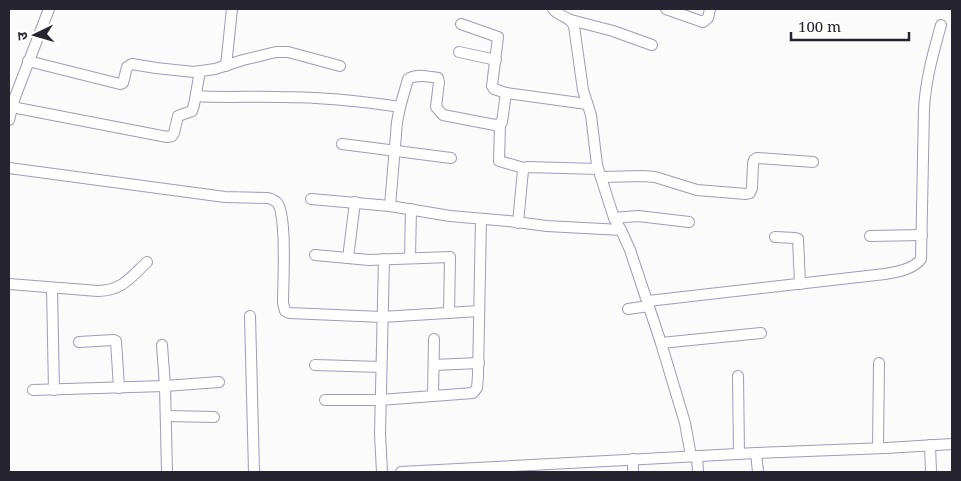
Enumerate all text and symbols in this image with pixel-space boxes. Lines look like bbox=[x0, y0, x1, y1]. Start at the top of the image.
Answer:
north arrow bbox=[10, 10, 60, 60]
scale bar bbox=[791, 10, 908, 42]
text: 100 m bbox=[798, 16, 841, 36]
text: उ bbox=[12, 30, 31, 41]

